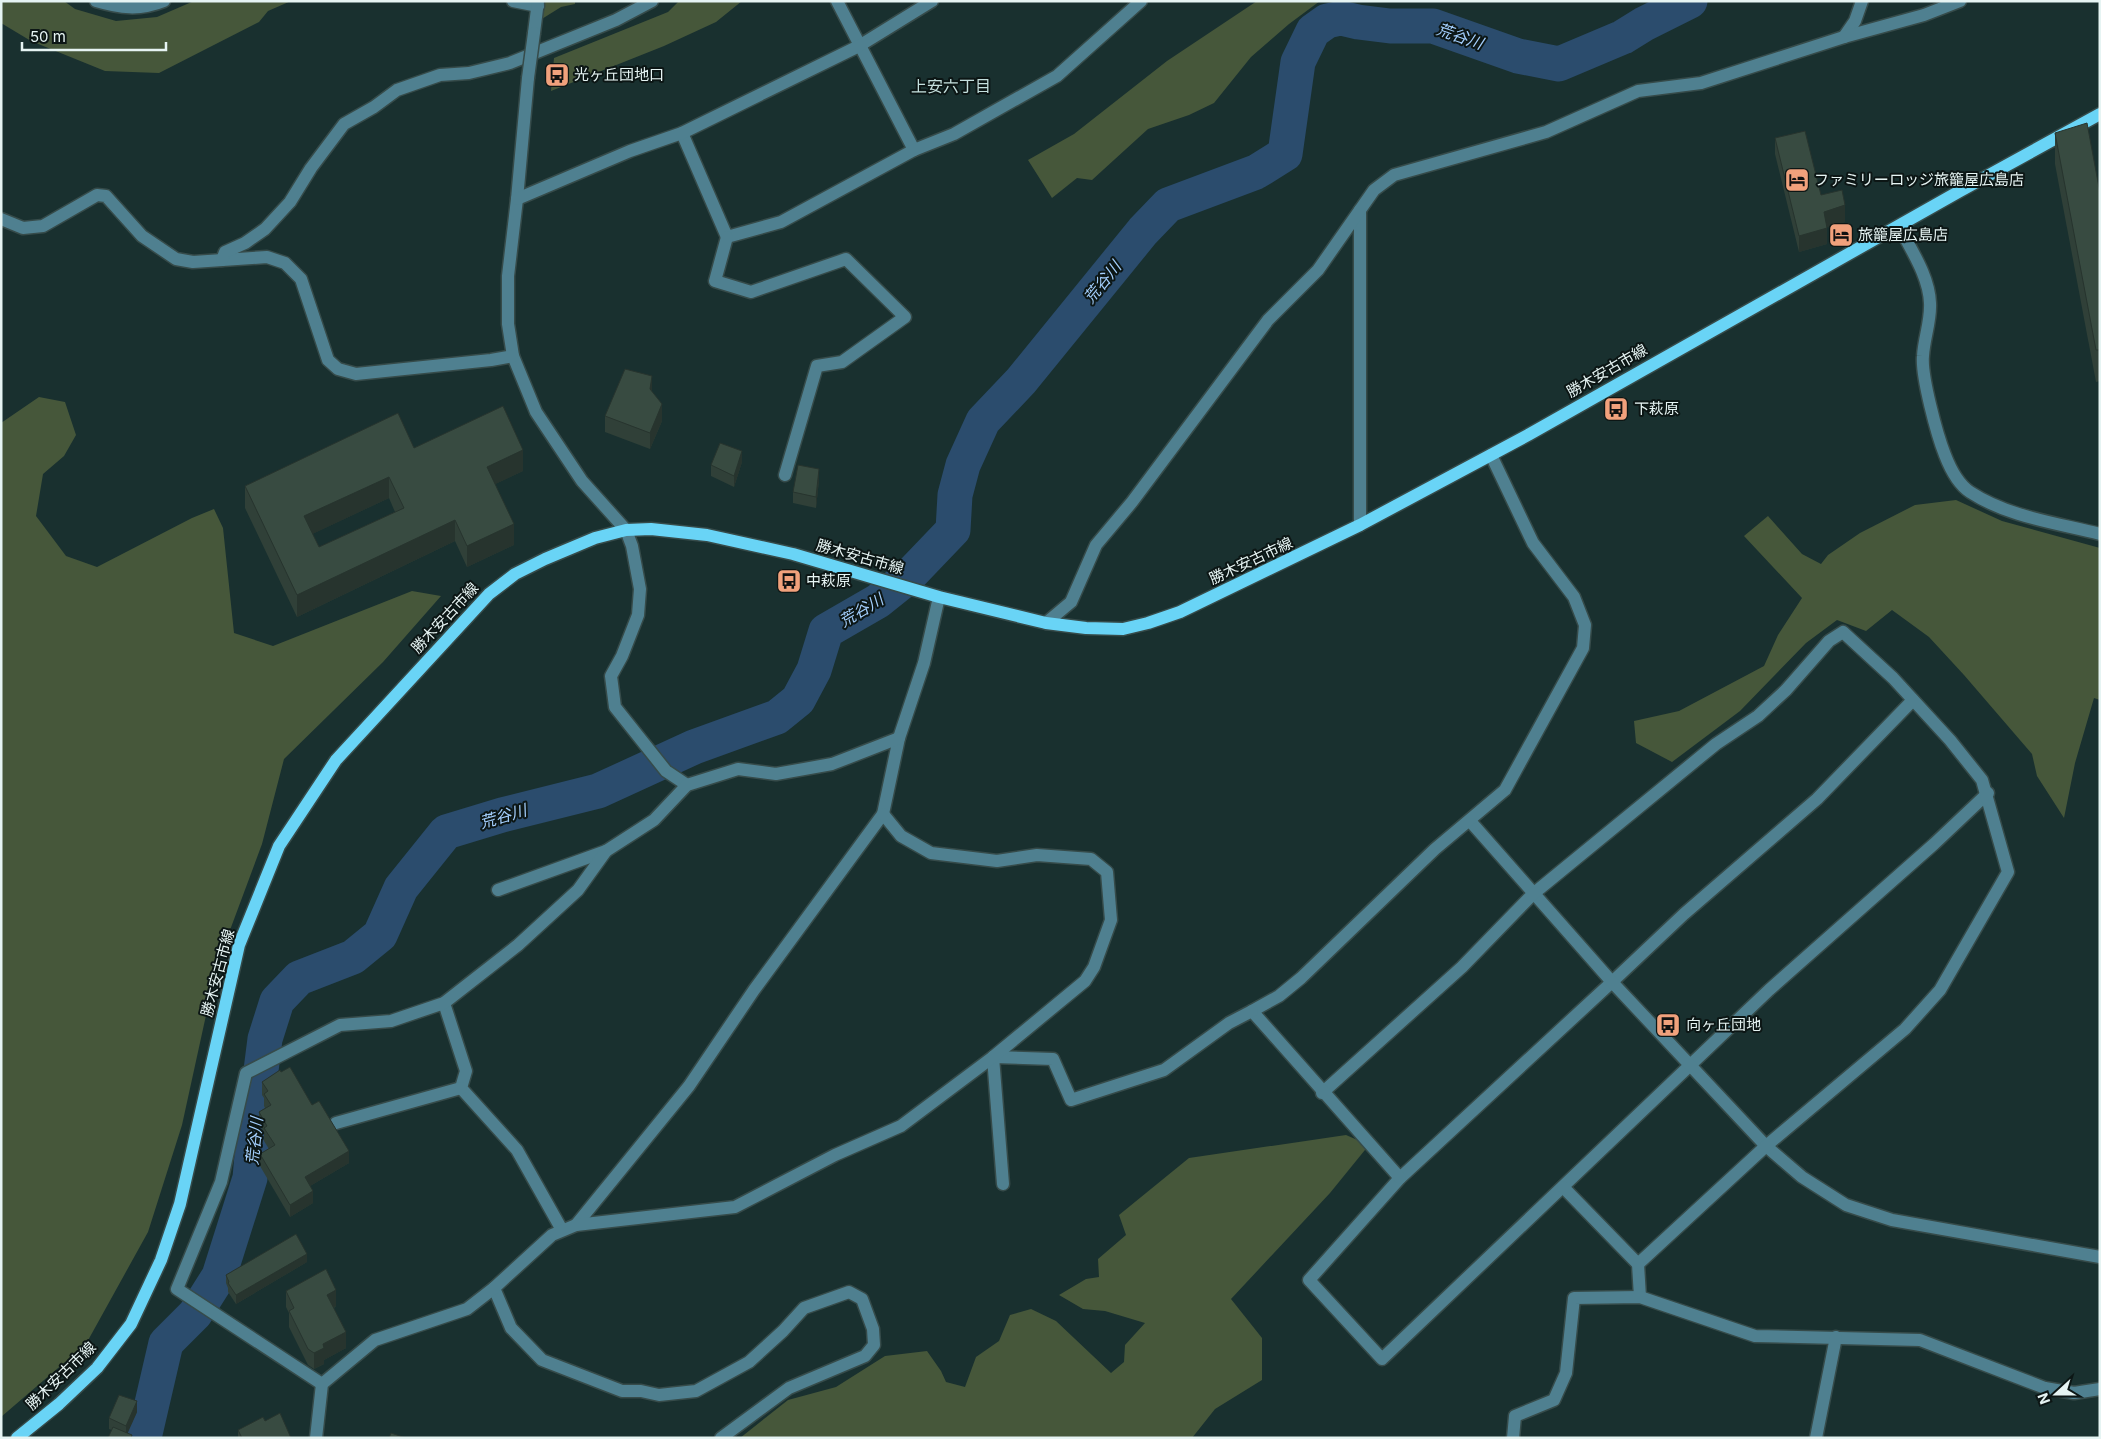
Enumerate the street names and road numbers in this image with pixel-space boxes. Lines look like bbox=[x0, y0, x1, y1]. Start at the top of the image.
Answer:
street label: 勝木安古市線 bbox=[1563, 340, 1650, 401]
street label: 勝木安古市線 bbox=[1206, 533, 1296, 588]
street label: 勝木安古市線 bbox=[814, 535, 906, 578]
street label: 勝木安古市線 bbox=[407, 578, 482, 657]
street label: 勝木安古市線 bbox=[197, 927, 238, 1019]
street label: 勝木安古市線 bbox=[22, 1338, 100, 1414]

